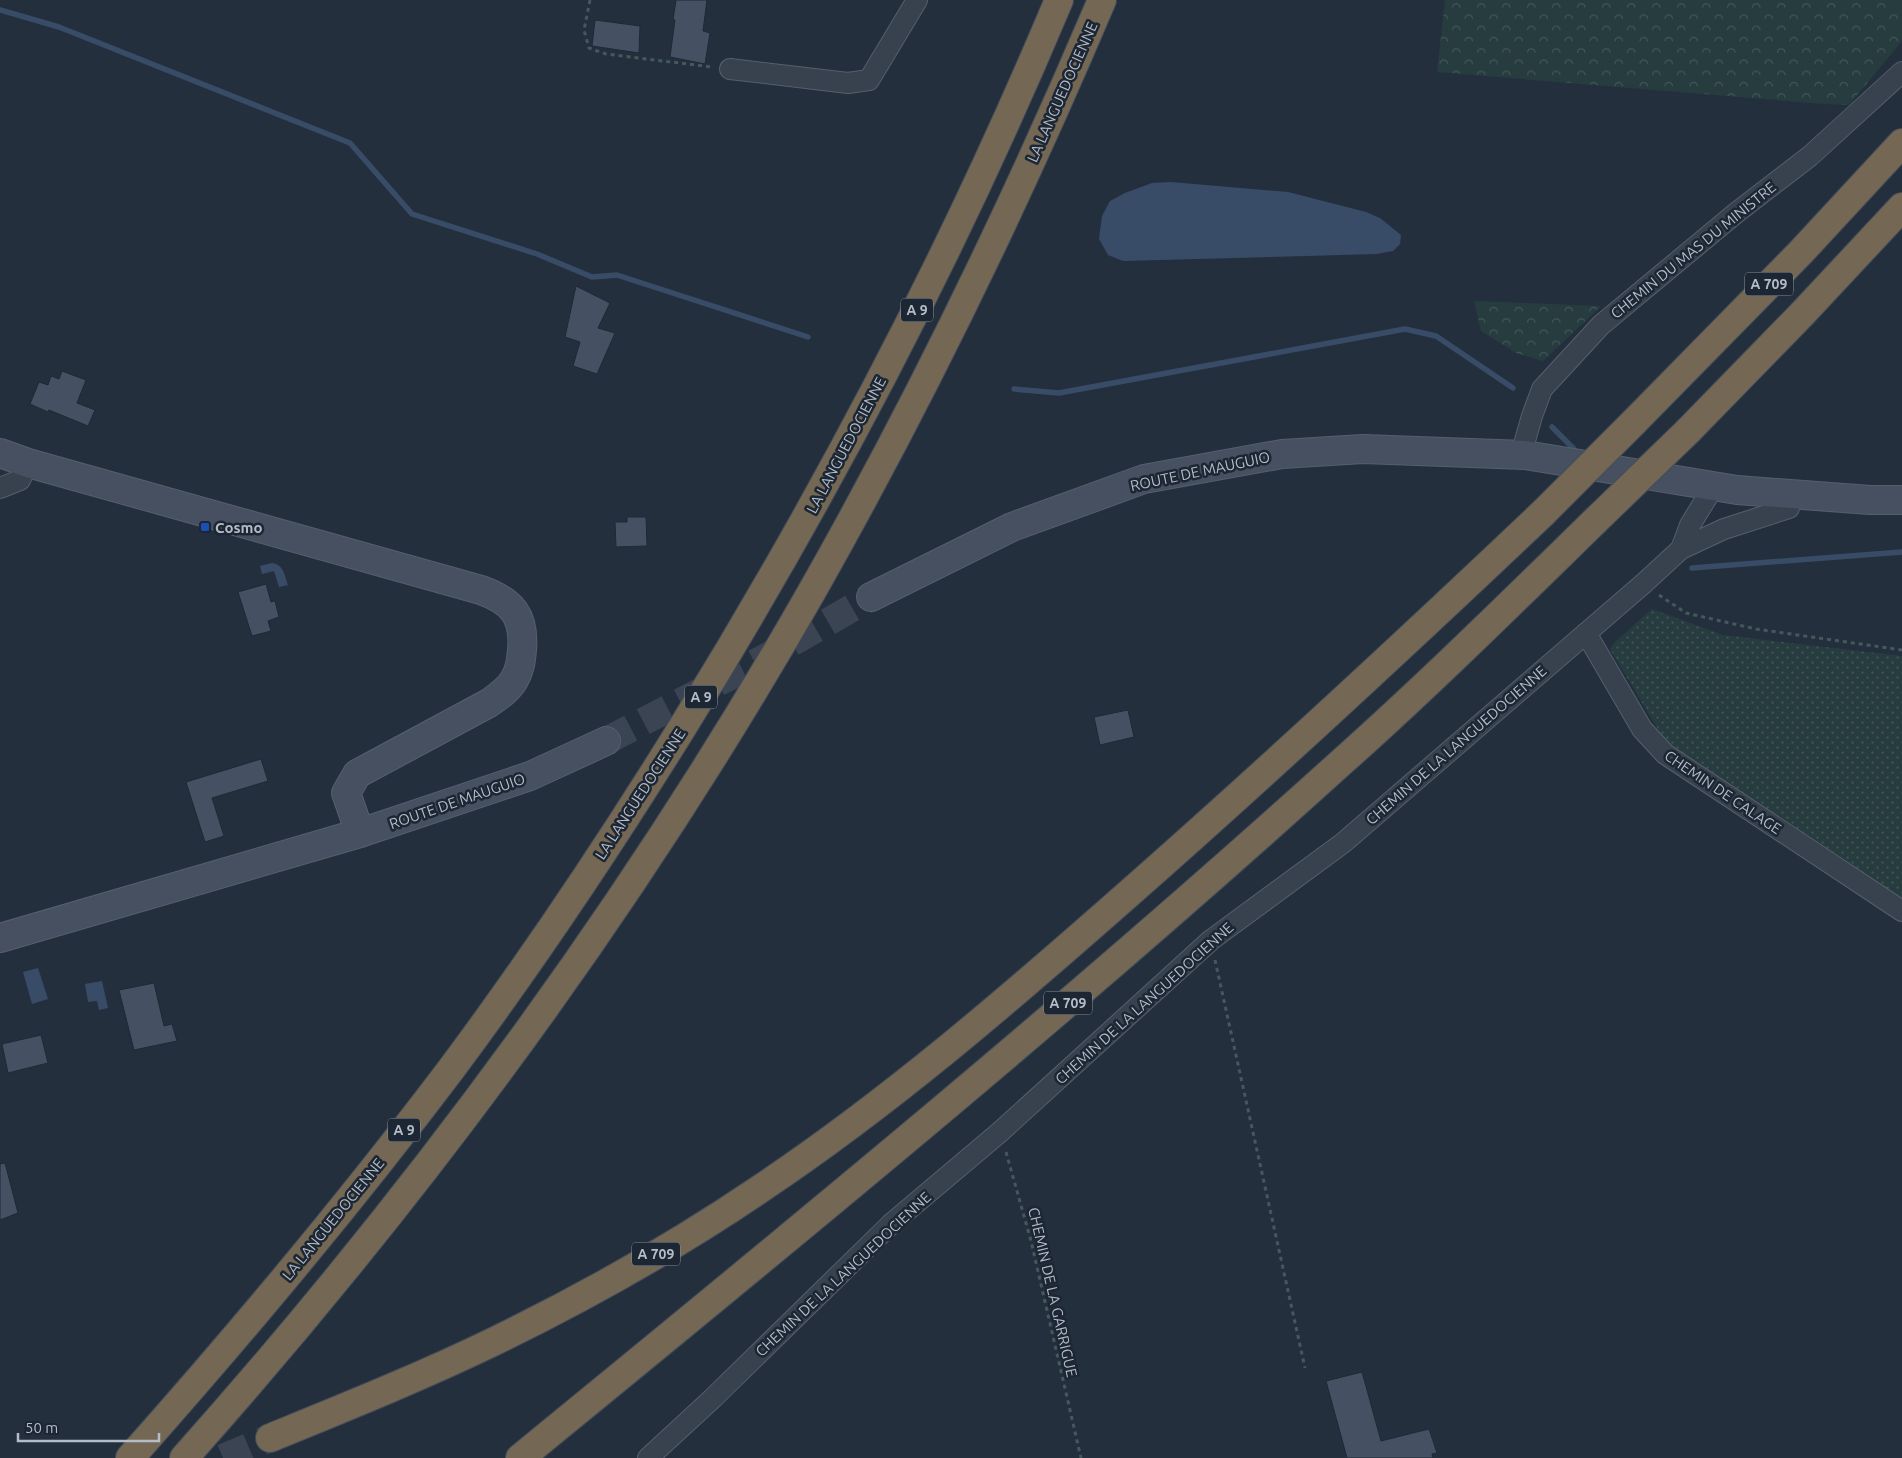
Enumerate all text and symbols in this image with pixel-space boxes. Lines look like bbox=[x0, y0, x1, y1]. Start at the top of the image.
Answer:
street label: LA LANGUEDOCIENNE bbox=[1023, 19, 1101, 165]
street label: CHEMIN DU MAS DU MINISTRE bbox=[1607, 178, 1779, 322]
road number: A 709 bbox=[1745, 272, 1793, 296]
road number: A 9 bbox=[901, 298, 933, 322]
street label: LA LANGUEDOCIENNE bbox=[803, 374, 889, 516]
street label: ROUTE DE MAUGUIO bbox=[1129, 448, 1271, 494]
place label: Cosmo bbox=[215, 519, 263, 536]
marker: Cosmo bbox=[199, 521, 211, 533]
street label: CHEMIN DE LA LANGUEDOCIENNE bbox=[1362, 662, 1550, 828]
road number: A 9 bbox=[685, 686, 717, 709]
street label: LA LANGUEDOCIENNE bbox=[592, 726, 688, 862]
street label: CHEMIN DE CALAGE bbox=[1662, 747, 1784, 837]
street label: ROUTE DE MAUGUIO bbox=[387, 770, 527, 832]
street label: CHEMIN DE LA LANGUEDOCIENNE bbox=[1052, 919, 1236, 1087]
road number: A 709 bbox=[1044, 991, 1092, 1014]
road number: A 9 bbox=[388, 1118, 420, 1142]
street label: LA LANGUEDOCIENNE bbox=[279, 1155, 387, 1283]
street label: CHEMIN DE LA LANGUEDOCIENNE bbox=[752, 1188, 934, 1360]
street label: CHEMIN DE LA GARRIGUE bbox=[1025, 1205, 1081, 1379]
road number: A 709 bbox=[632, 1242, 680, 1266]
scale bar bbox=[18, 1410, 159, 1442]
text: 50 m bbox=[25, 1419, 58, 1436]

